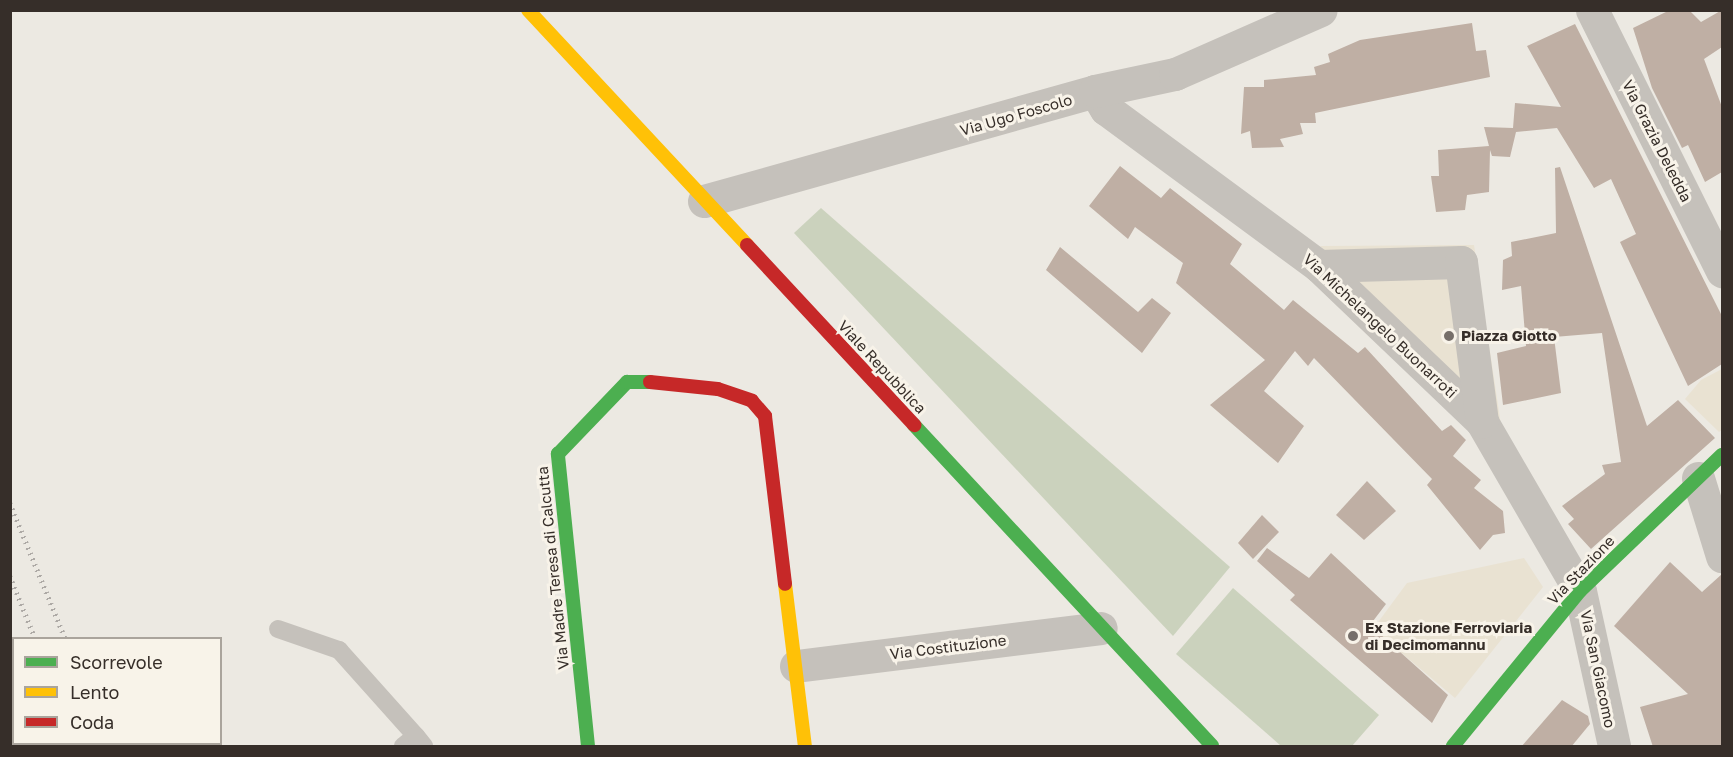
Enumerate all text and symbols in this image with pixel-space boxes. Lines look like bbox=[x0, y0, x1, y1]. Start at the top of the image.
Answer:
street label: Via Grazia Deledda bbox=[1618, 77, 1696, 205]
street label: Via Ugo Foscolo bbox=[958, 90, 1074, 140]
street label: Via Michelangelo Buonarroti bbox=[1299, 250, 1461, 402]
street label: Viale Repubblica bbox=[834, 317, 930, 417]
place label: Piazza Giotto bbox=[1461, 327, 1557, 345]
marker: Piazza Giotto bbox=[1442, 329, 1456, 343]
street label: Via Madre Teresa di Calcutta bbox=[533, 466, 573, 670]
street label: Via Stazione bbox=[1544, 532, 1618, 608]
street label: Via San Giacomo bbox=[1577, 609, 1619, 729]
place label: Ex Stazione Ferroviaria di Decimomannu bbox=[1365, 618, 1532, 653]
marker: Ex Stazione Ferroviaria di Decimomannu bbox=[1346, 629, 1360, 643]
street label: Via Costituzione bbox=[889, 631, 1007, 663]
legend bbox=[12, 637, 222, 745]
text: Scorrevole bbox=[70, 651, 163, 673]
text: Lento bbox=[70, 681, 119, 703]
text: Coda bbox=[70, 711, 114, 733]

